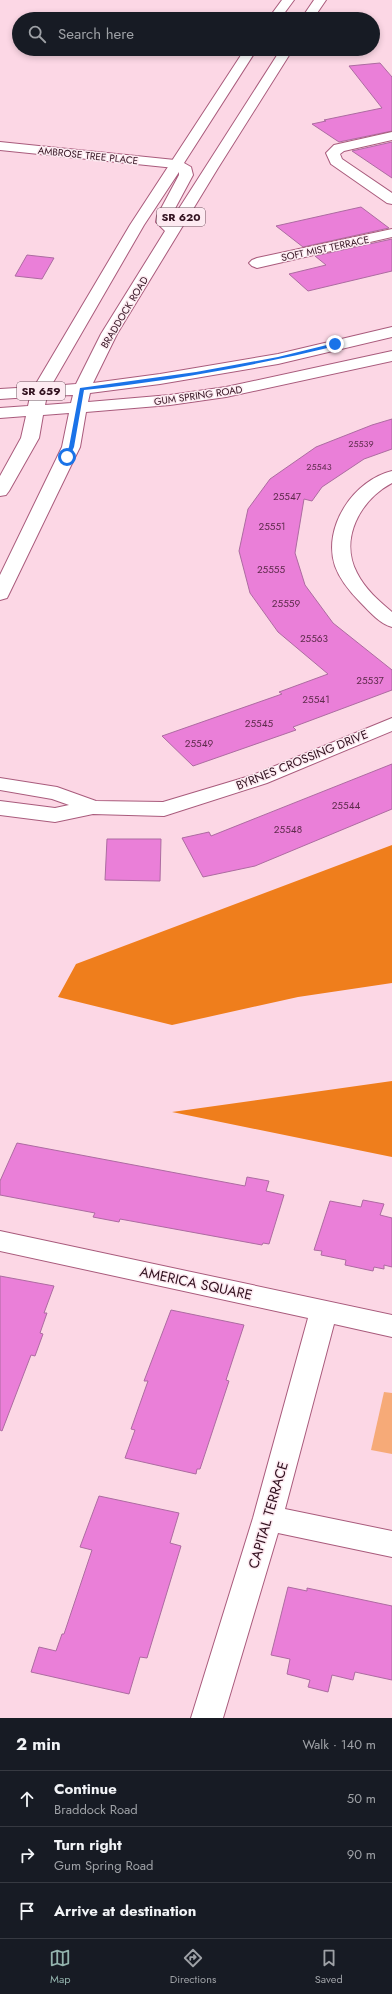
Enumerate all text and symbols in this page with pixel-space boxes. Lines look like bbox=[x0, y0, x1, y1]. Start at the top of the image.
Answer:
search box bbox=[12, 12, 380, 56]
icon: search bbox=[26, 23, 48, 45]
text: Search here bbox=[58, 23, 134, 45]
street label: AMBROSE TREE PLACE bbox=[37, 143, 139, 168]
road number: SR 620 bbox=[157, 208, 205, 226]
street label: SOFT MIST TERRACE bbox=[280, 232, 370, 265]
street label: BRADDOCK ROAD bbox=[97, 273, 152, 351]
route end bbox=[326, 335, 344, 353]
road number: SR 659 bbox=[17, 382, 65, 400]
street label: GUM SPRING ROAD bbox=[153, 382, 243, 409]
house number: 25539 bbox=[348, 437, 374, 450]
route start bbox=[58, 448, 76, 466]
house number: 25543 bbox=[306, 460, 332, 473]
house number: 25547 bbox=[273, 489, 302, 504]
house number: 25551 bbox=[258, 519, 286, 534]
house number: 25555 bbox=[257, 562, 285, 577]
house number: 25559 bbox=[272, 596, 300, 611]
house number: 25563 bbox=[300, 631, 329, 646]
house number: 25537 bbox=[356, 673, 385, 688]
house number: 25541 bbox=[302, 692, 330, 707]
house number: 25545 bbox=[245, 716, 274, 731]
street label: BYRNES CROSSING DRIVE bbox=[233, 725, 371, 795]
house number: 25549 bbox=[185, 736, 214, 751]
house number: 25544 bbox=[332, 798, 360, 813]
house number: 25548 bbox=[274, 822, 302, 837]
street label: AMERICA SQUARE bbox=[138, 1261, 254, 1305]
street label: CAPITAL TERRACE bbox=[243, 1459, 293, 1571]
text: 2 min bbox=[16, 1732, 61, 1756]
text: Walk · 140 m bbox=[302, 1735, 376, 1754]
text: Continue bbox=[54, 1778, 117, 1800]
icon: ahead bbox=[16, 1788, 38, 1810]
text: 50 m bbox=[347, 1789, 376, 1808]
text: Braddock Road bbox=[54, 1800, 138, 1819]
text: Turn right bbox=[54, 1834, 122, 1856]
icon: right bbox=[16, 1844, 38, 1866]
text: 90 m bbox=[347, 1845, 376, 1864]
text: Gum Spring Road bbox=[54, 1856, 154, 1875]
icon: arrive bbox=[16, 1900, 38, 1922]
text: Arrive at destination bbox=[54, 1900, 196, 1922]
tab: Map bbox=[49, 1947, 71, 1987]
tab: Directions bbox=[170, 1947, 216, 1987]
tab: Saved bbox=[315, 1947, 343, 1987]

